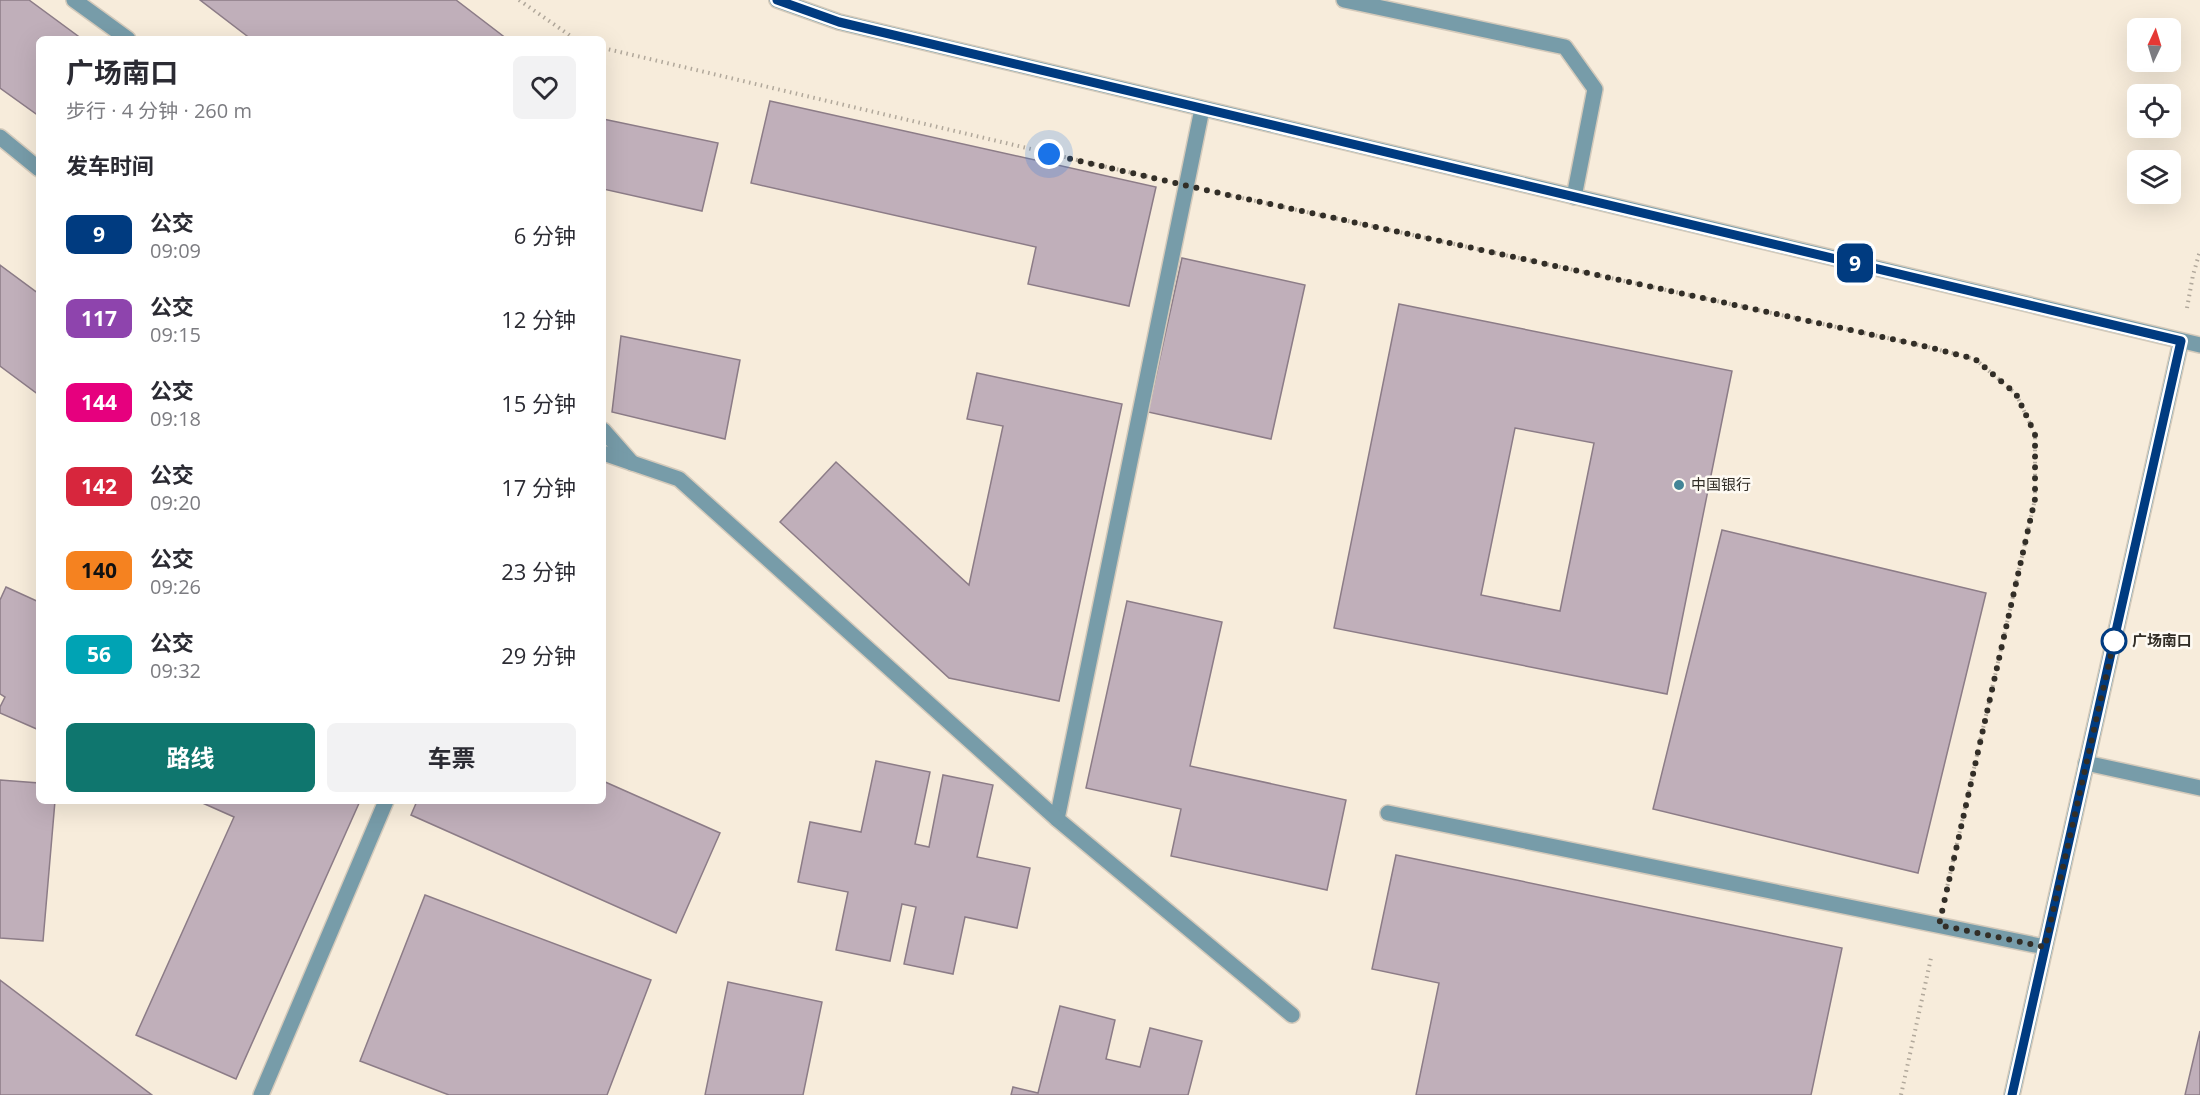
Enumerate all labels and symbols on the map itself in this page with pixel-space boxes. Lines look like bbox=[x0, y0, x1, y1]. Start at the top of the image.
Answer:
north arrow bbox=[2127, 18, 2181, 72]
your location bbox=[1034, 139, 1064, 169]
line badge: 9 bbox=[1836, 244, 1874, 282]
place label: 中国银行 bbox=[1691, 474, 1751, 494]
marker: 中国银行 bbox=[1672, 478, 1686, 492]
marker: 广场南口 bbox=[2101, 628, 2127, 654]
place label: 广场南口 bbox=[2132, 630, 2192, 650]

